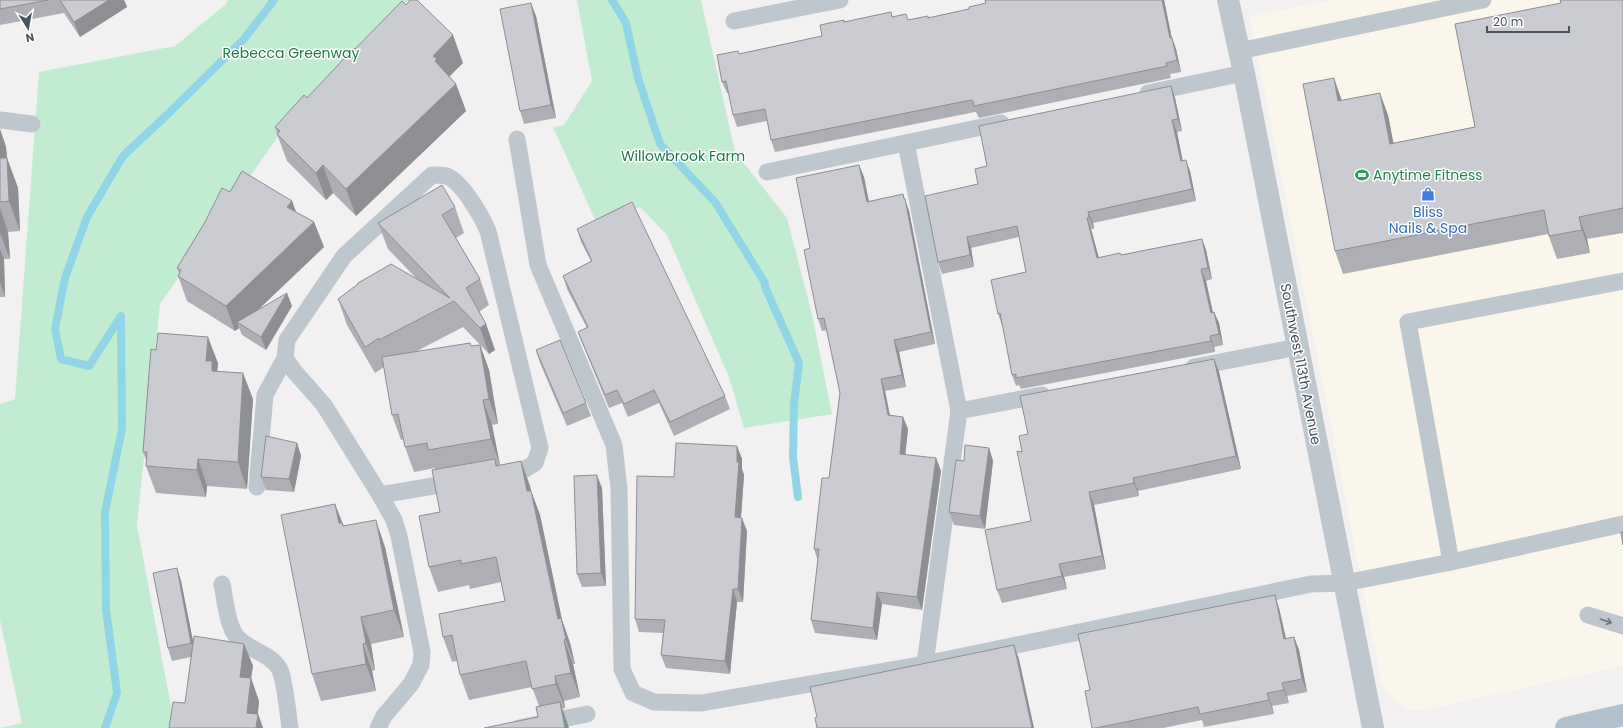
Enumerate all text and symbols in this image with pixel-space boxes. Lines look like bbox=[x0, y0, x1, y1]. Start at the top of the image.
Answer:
north arrow bbox=[8, 8, 48, 48]
scale bar bbox=[1487, 8, 1569, 34]
text: 20 m bbox=[1493, 13, 1523, 30]
text: N bbox=[24, 29, 35, 46]
park label: Rebecca Greenway bbox=[223, 43, 360, 63]
park label: Willowbrook Farm bbox=[621, 146, 745, 166]
place label: Anytime Fitness bbox=[1373, 165, 1483, 185]
sports icon: Anytime Fitness bbox=[1354, 167, 1370, 183]
shop icon: Bliss Nails & Spa bbox=[1420, 186, 1436, 202]
place label: Bliss Nails & Spa bbox=[1389, 202, 1467, 238]
street label: Southwest 113th Avenue bbox=[1276, 282, 1327, 447]
one-way arrow bbox=[1599, 618, 1611, 626]

